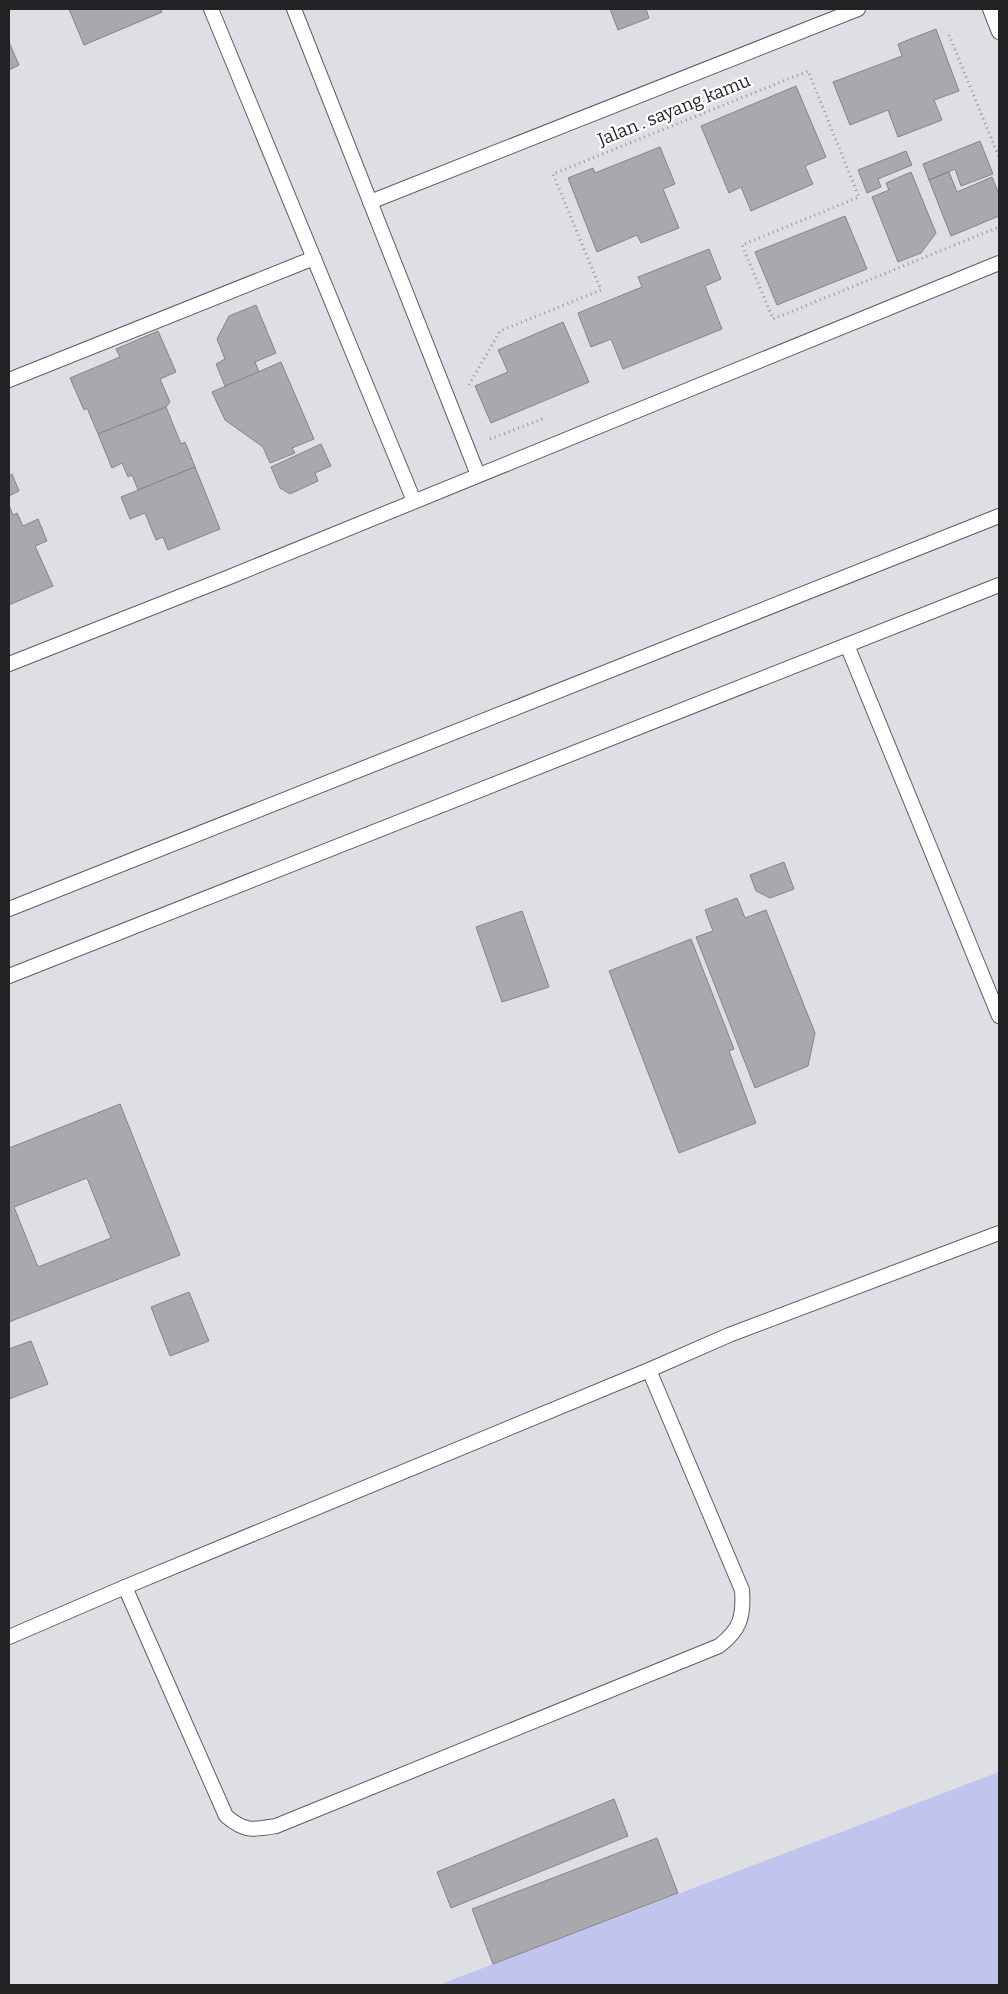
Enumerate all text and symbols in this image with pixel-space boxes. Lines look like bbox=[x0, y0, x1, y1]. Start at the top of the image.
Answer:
street label: Jalan . sayang kamu bbox=[594, 69, 753, 151]

